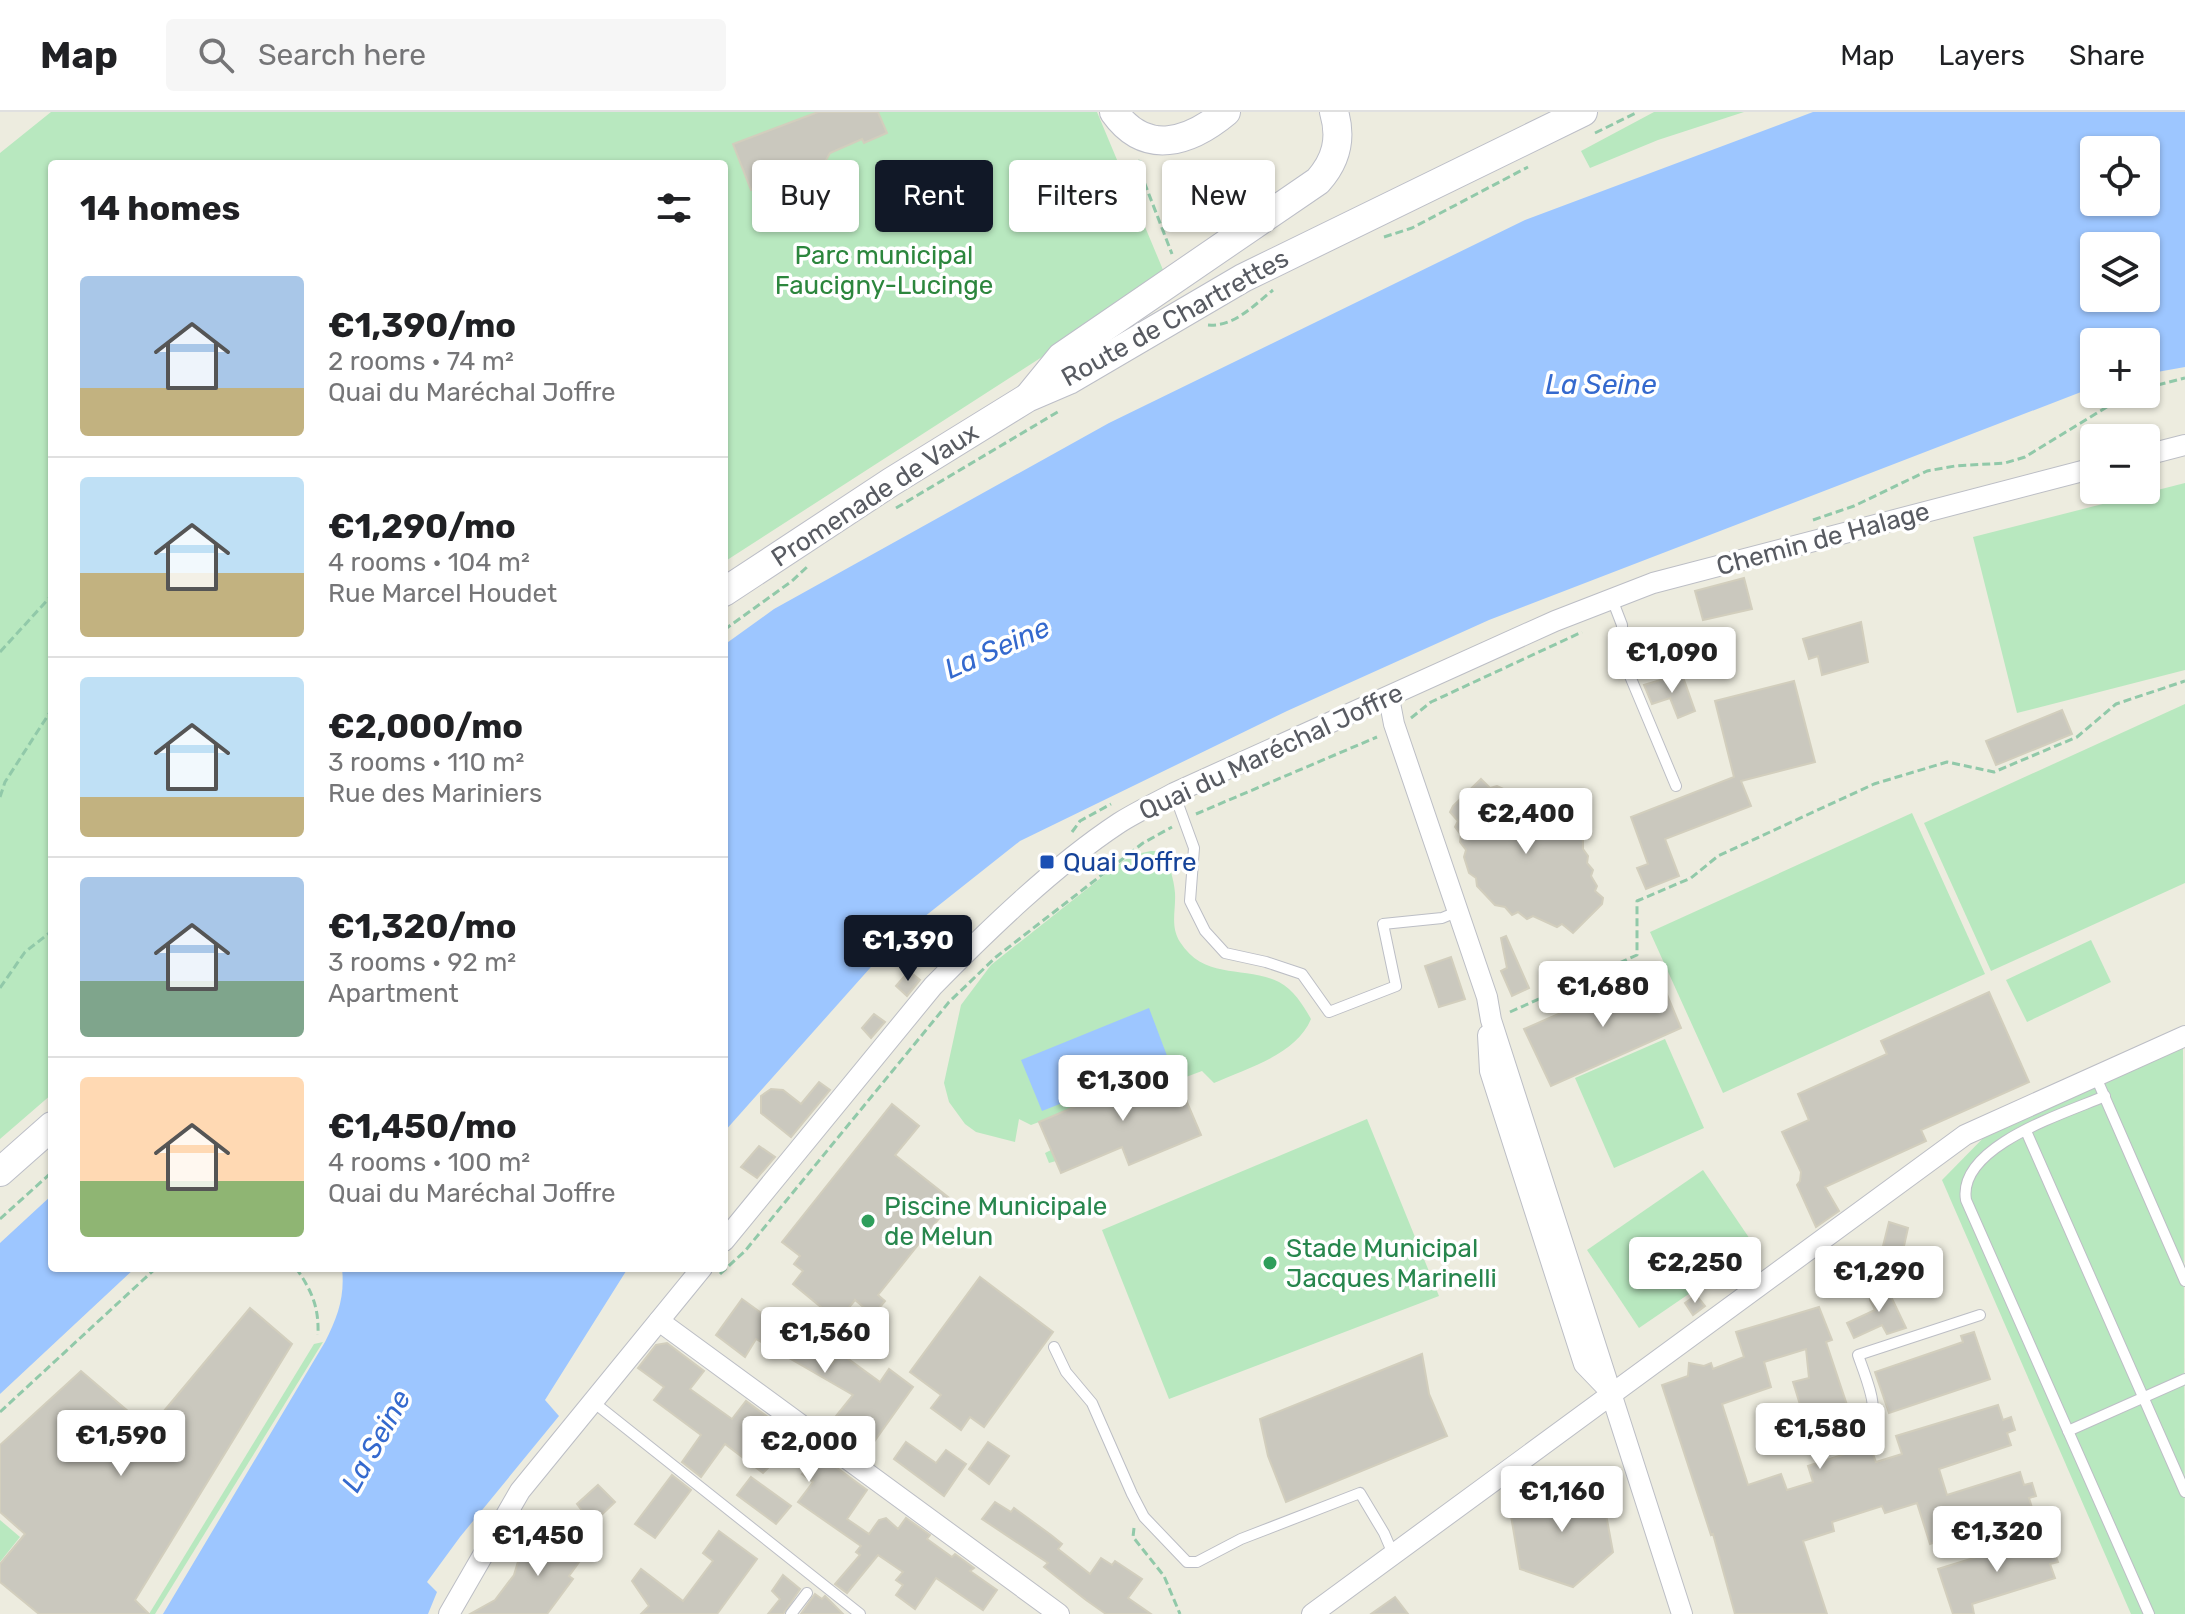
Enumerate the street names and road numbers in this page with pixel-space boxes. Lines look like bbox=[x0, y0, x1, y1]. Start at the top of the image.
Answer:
street label: Route de Chartrettes bbox=[1056, 243, 1294, 393]
street label: Promenade de Vaux bbox=[766, 416, 984, 574]
street label: Chemin de Halage bbox=[1713, 496, 1933, 582]
street label: Quai du Maréchal Joffre bbox=[1134, 677, 1408, 827]

